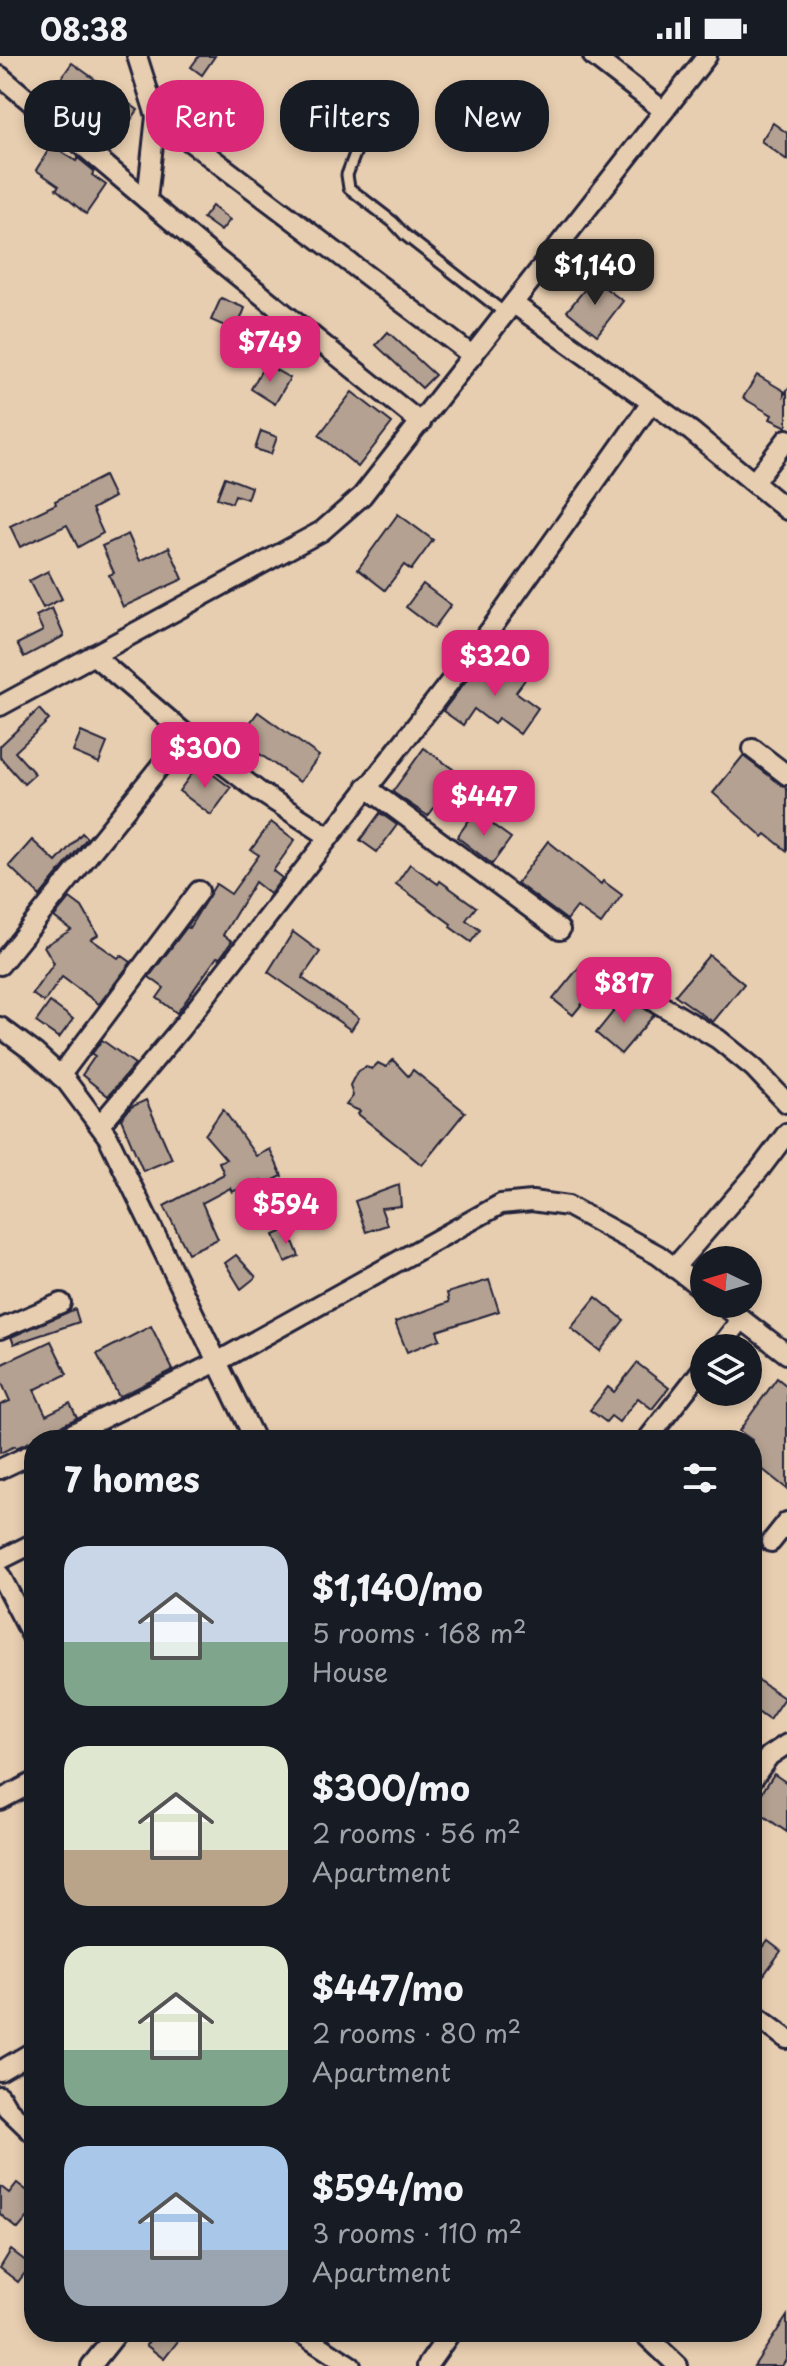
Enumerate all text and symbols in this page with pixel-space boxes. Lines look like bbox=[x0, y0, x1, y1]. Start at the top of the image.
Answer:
text: 08:38 bbox=[40, 6, 128, 51]
chip: Buy bbox=[24, 80, 130, 152]
chip: Rent bbox=[146, 80, 264, 152]
chip: Filters bbox=[280, 80, 419, 152]
chip: New bbox=[435, 80, 549, 152]
pin: $1,140 bbox=[530, 239, 660, 307]
text: $1,140 bbox=[554, 245, 636, 284]
pin: $749 bbox=[223, 316, 317, 384]
text: $749 bbox=[238, 322, 302, 361]
pin: $320 bbox=[448, 630, 542, 698]
text: $320 bbox=[460, 636, 530, 675]
pin: $300 bbox=[158, 722, 252, 790]
text: $300 bbox=[169, 728, 241, 767]
pin: $447 bbox=[437, 770, 531, 838]
text: $447 bbox=[451, 776, 517, 815]
pin: $817 bbox=[577, 957, 671, 1025]
text: $817 bbox=[594, 963, 654, 1002]
pin: $594 bbox=[239, 1178, 333, 1246]
text: $594 bbox=[253, 1184, 319, 1223]
north arrow bbox=[690, 1246, 762, 1318]
map controls bbox=[690, 1246, 762, 1406]
button: layers bbox=[690, 1334, 762, 1406]
text: 7 homes bbox=[64, 1452, 200, 1504]
icon: filters bbox=[678, 1456, 722, 1500]
text: $1,140/mo bbox=[312, 1561, 483, 1613]
icon: home bbox=[128, 1578, 224, 1674]
text: 5 rooms · 168 m² bbox=[312, 1613, 527, 1652]
text: House bbox=[312, 1652, 388, 1691]
text: $300/mo bbox=[312, 1761, 470, 1813]
icon: home bbox=[128, 1778, 224, 1874]
text: 2 rooms · 56 m² bbox=[312, 1813, 521, 1852]
text: Apartment bbox=[312, 1852, 451, 1891]
text: $447/mo bbox=[312, 1961, 463, 2013]
icon: home bbox=[128, 1978, 224, 2074]
text: 2 rooms · 80 m² bbox=[312, 2013, 521, 2052]
text: Apartment bbox=[312, 2052, 451, 2091]
text: $594/mo bbox=[312, 2161, 464, 2213]
icon: home bbox=[128, 2178, 224, 2274]
text: 3 rooms · 110 m² bbox=[312, 2213, 522, 2252]
text: Apartment bbox=[312, 2252, 451, 2291]

